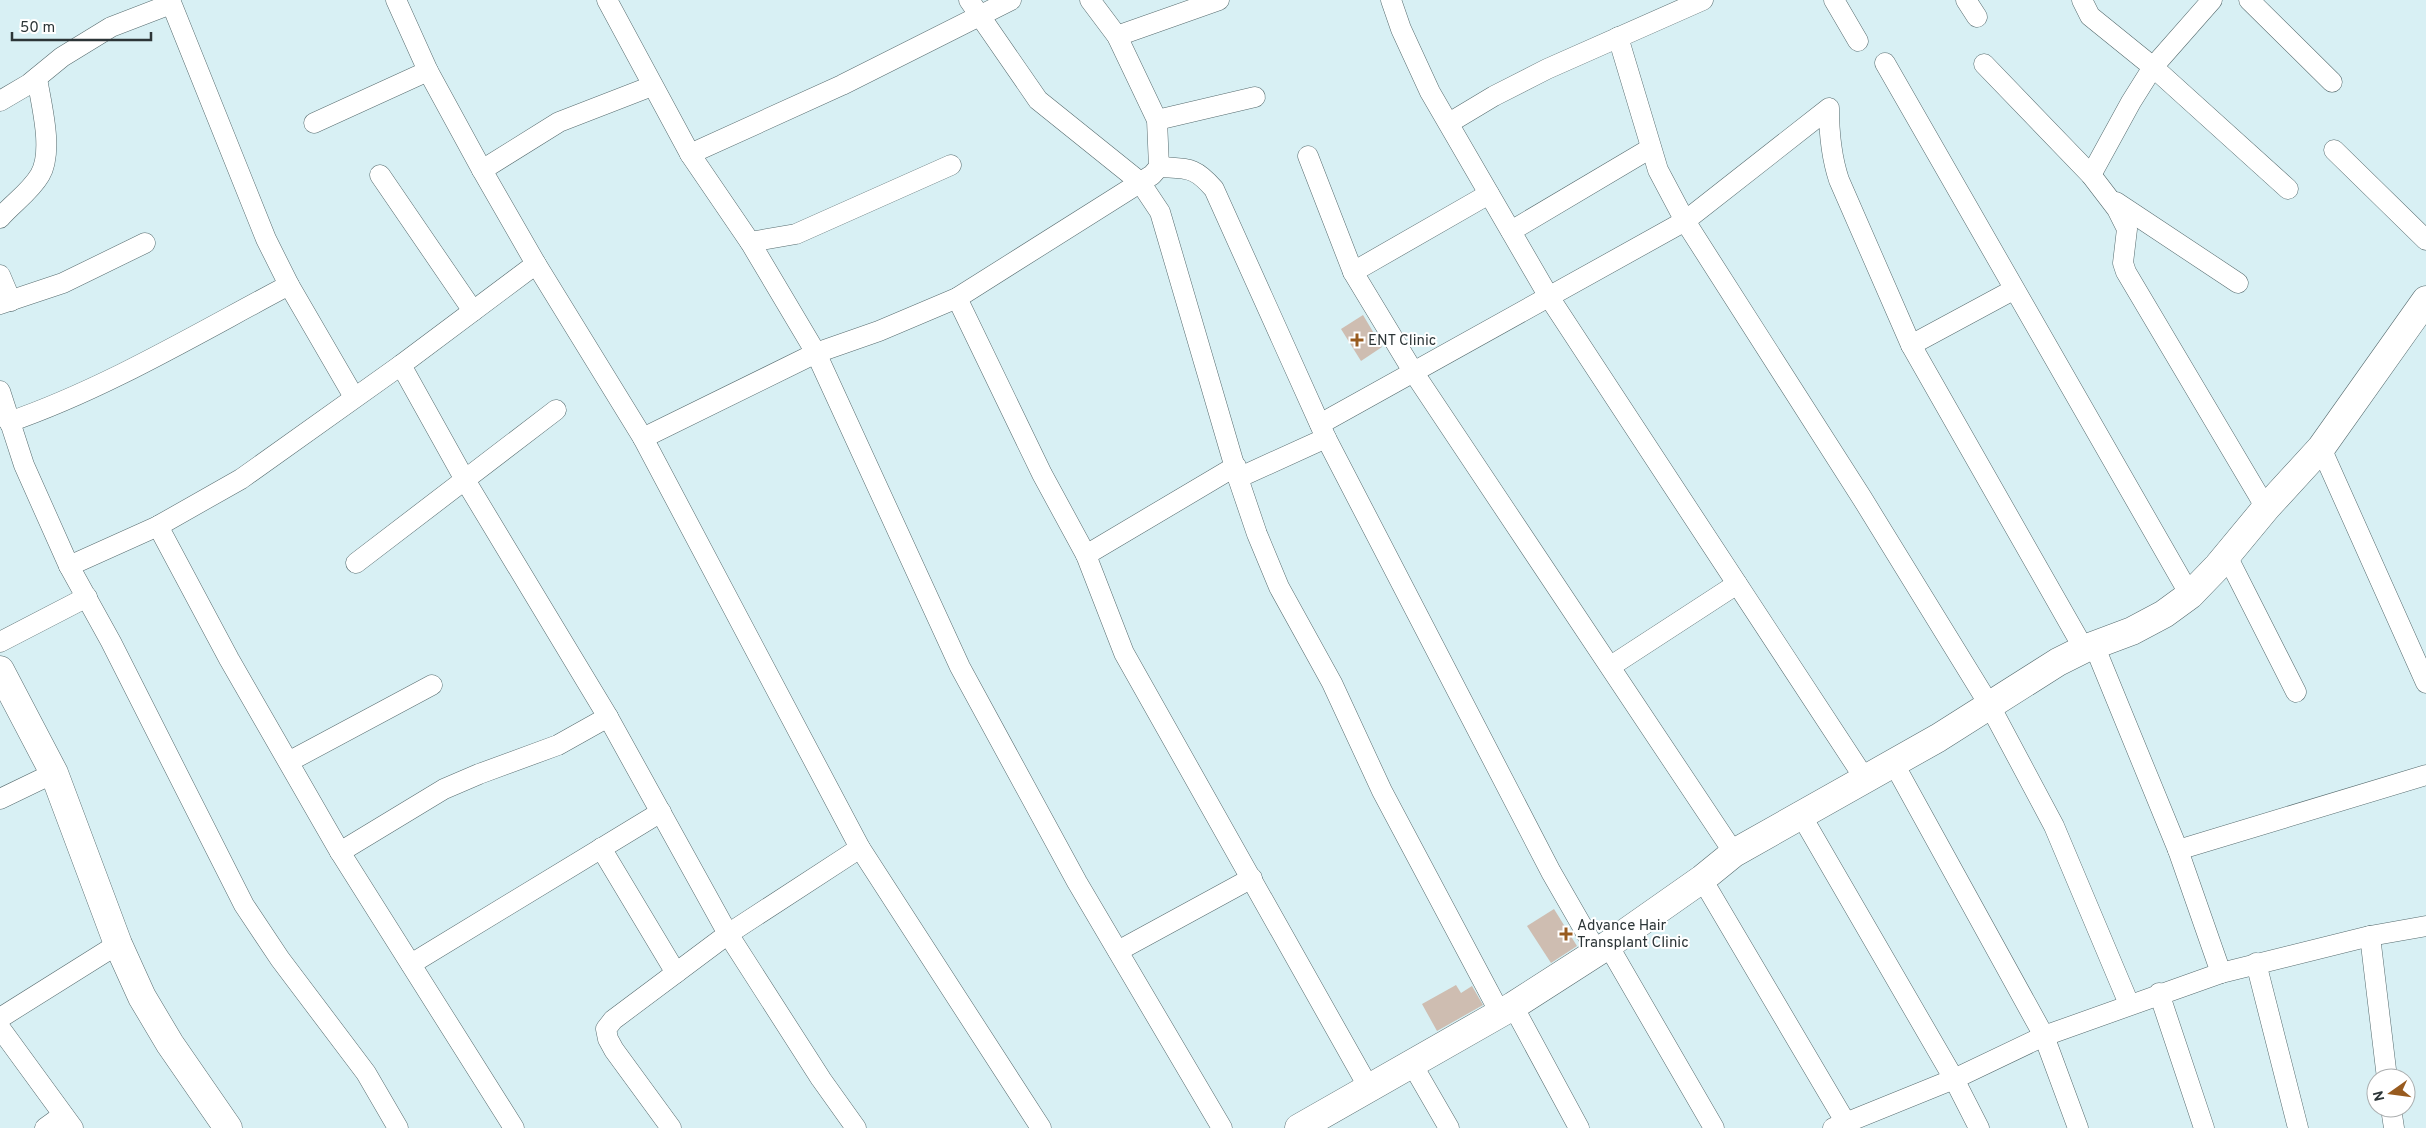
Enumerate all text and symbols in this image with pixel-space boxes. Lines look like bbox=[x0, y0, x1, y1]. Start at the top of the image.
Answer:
scale bar bbox=[12, 10, 151, 42]
text: 50 m bbox=[20, 19, 55, 38]
place label: ENT Clinic bbox=[1368, 332, 1436, 351]
marker: ENT Clinic bbox=[1350, 333, 1364, 347]
place label: Advance Hair Transplant Clinic bbox=[1577, 917, 1689, 953]
marker: Advance Hair Transplant Clinic bbox=[1559, 927, 1573, 941]
north arrow bbox=[2366, 1068, 2416, 1118]
text: N bbox=[2370, 1089, 2389, 1103]

